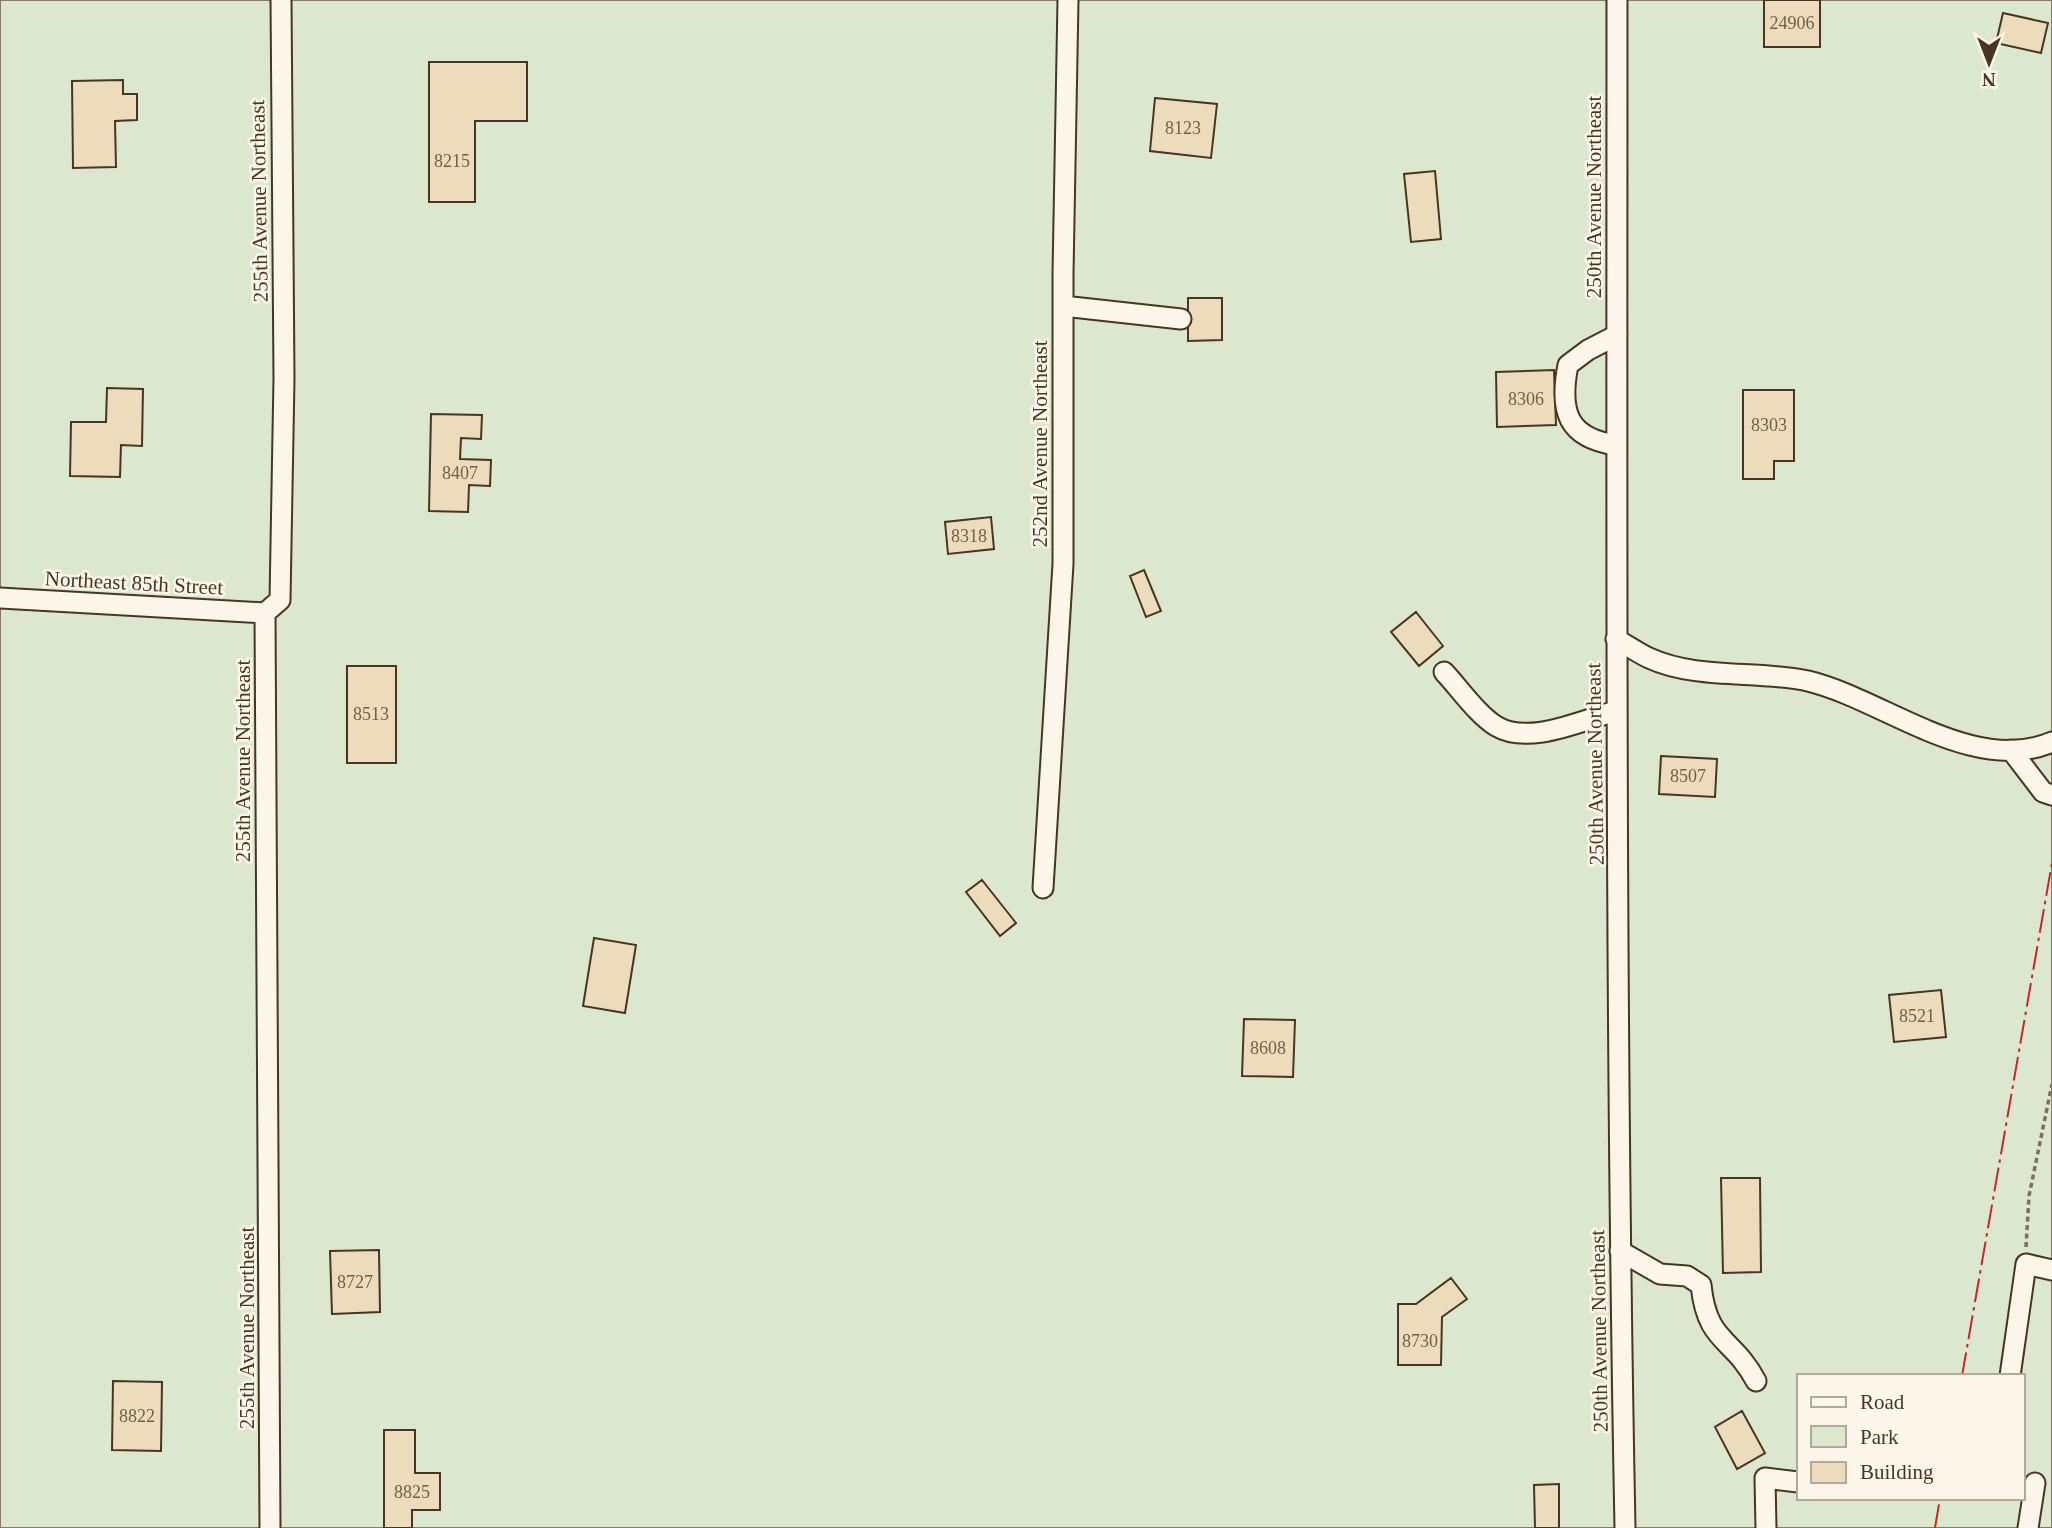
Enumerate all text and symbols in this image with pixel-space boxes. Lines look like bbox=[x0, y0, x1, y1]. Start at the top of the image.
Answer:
house number: 24906 bbox=[1770, 13, 1815, 33]
north arrow bbox=[1954, 28, 2024, 98]
text: N bbox=[1982, 69, 1996, 90]
street label: 250th Avenue Northeast bbox=[1582, 96, 1606, 298]
street label: 255th Avenue Northeast bbox=[245, 99, 273, 302]
house number: 8123 bbox=[1165, 118, 1201, 138]
house number: 8215 bbox=[434, 151, 470, 171]
street label: 252nd Avenue Northeast bbox=[1028, 340, 1052, 548]
house number: 8306 bbox=[1508, 389, 1544, 409]
house number: 8303 bbox=[1751, 415, 1787, 435]
house number: 8407 bbox=[442, 463, 478, 483]
house number: 8318 bbox=[951, 526, 987, 546]
street label: Northeast 85th Street bbox=[44, 566, 224, 600]
street label: 255th Avenue Northeast bbox=[231, 660, 255, 862]
street label: 250th Avenue Northeast bbox=[1581, 662, 1609, 865]
house number: 8513 bbox=[353, 704, 389, 724]
house number: 8507 bbox=[1670, 766, 1706, 786]
house number: 8521 bbox=[1899, 1006, 1935, 1026]
house number: 8608 bbox=[1250, 1038, 1286, 1058]
street label: 255th Avenue Northeast bbox=[235, 1227, 259, 1429]
street label: 250th Avenue Northeast bbox=[1585, 1229, 1613, 1432]
house number: 8727 bbox=[337, 1272, 373, 1292]
house number: 8730 bbox=[1402, 1331, 1438, 1351]
legend bbox=[1797, 1374, 2024, 1500]
text: Road bbox=[1860, 1390, 1905, 1414]
house number: 8822 bbox=[119, 1406, 155, 1426]
text: Park bbox=[1860, 1425, 1899, 1449]
text: Building bbox=[1860, 1460, 1934, 1484]
house number: 8825 bbox=[394, 1482, 430, 1502]

